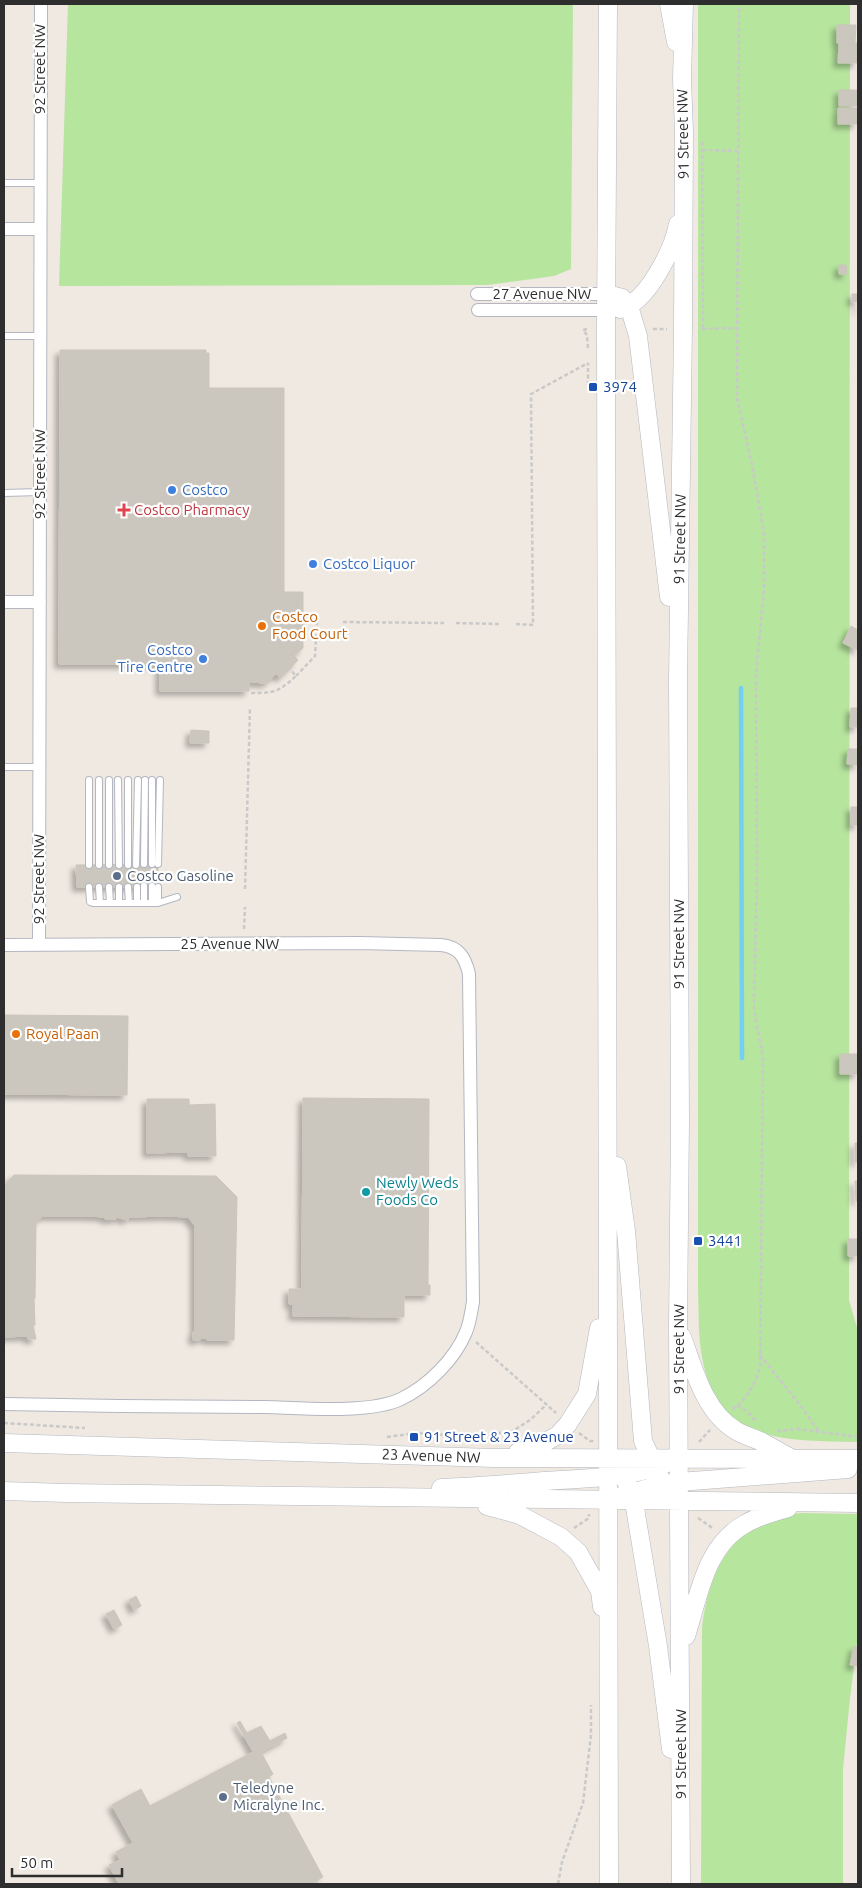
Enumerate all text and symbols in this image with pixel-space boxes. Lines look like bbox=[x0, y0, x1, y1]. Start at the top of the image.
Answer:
street label: 92 Street NW bbox=[31, 24, 48, 114]
street label: 91 Street NW bbox=[673, 89, 692, 179]
street label: 27 Avenue NW bbox=[493, 285, 592, 302]
place label: 3974 bbox=[603, 378, 637, 395]
marker: 3974 bbox=[587, 381, 599, 393]
street label: 92 Street NW bbox=[31, 429, 48, 519]
place label: Costco bbox=[182, 481, 228, 498]
marker: Costco bbox=[166, 484, 178, 496]
street label: 91 Street NW bbox=[670, 494, 689, 584]
place label: Costco Pharmacy bbox=[134, 501, 249, 518]
marker: Costco Pharmacy bbox=[118, 504, 130, 516]
place label: Costco Liquor bbox=[323, 555, 416, 572]
marker: Costco Liquor bbox=[307, 558, 319, 570]
place label: Costco Food Court bbox=[272, 608, 348, 642]
marker: Costco Food Court bbox=[256, 620, 268, 632]
place label: Costco Tire Centre bbox=[117, 641, 193, 675]
marker: Costco Tire Centre bbox=[197, 653, 209, 665]
street label: 92 Street NW bbox=[30, 834, 47, 924]
place label: Costco Gasoline bbox=[127, 867, 234, 884]
marker: Costco Gasoline bbox=[111, 870, 123, 882]
street label: 91 Street NW bbox=[670, 899, 687, 989]
street label: 25 Avenue NW bbox=[181, 935, 280, 952]
place label: Royal Paan bbox=[26, 1025, 99, 1042]
marker: Royal Paan bbox=[10, 1028, 22, 1040]
place label: Newly Weds Foods Co bbox=[376, 1174, 458, 1208]
marker: Newly Weds Foods Co bbox=[360, 1186, 372, 1198]
place label: 3441 bbox=[708, 1232, 742, 1249]
marker: 3441 bbox=[692, 1235, 704, 1247]
street label: 91 Street NW bbox=[670, 1304, 687, 1394]
place label: 91 Street & 23 Avenue bbox=[424, 1428, 574, 1445]
marker: 91 Street & 23 Avenue bbox=[408, 1431, 420, 1443]
street label: 23 Avenue NW bbox=[381, 1445, 481, 1466]
street label: 91 Street NW bbox=[672, 1709, 689, 1799]
place label: Teledyne Micralyne Inc. bbox=[233, 1779, 325, 1813]
marker: Teledyne Micralyne Inc. bbox=[217, 1791, 229, 1803]
scale bar bbox=[12, 1846, 122, 1878]
text: 50 m bbox=[20, 1854, 53, 1871]

